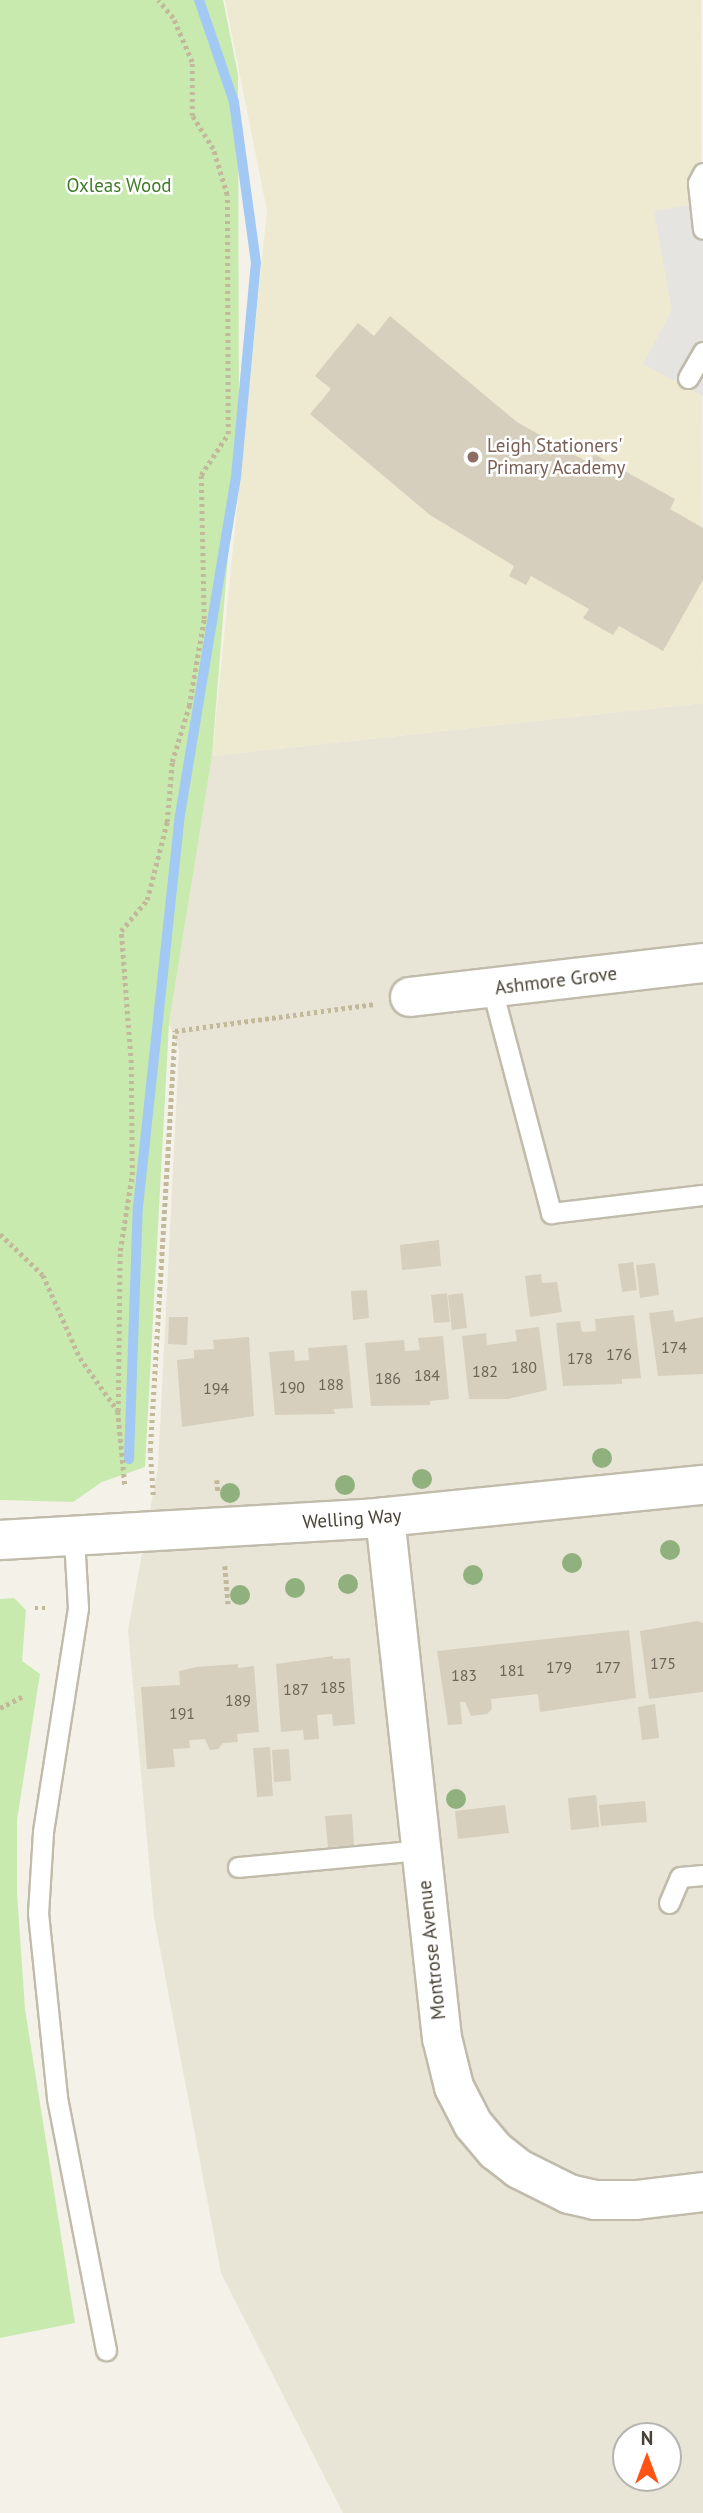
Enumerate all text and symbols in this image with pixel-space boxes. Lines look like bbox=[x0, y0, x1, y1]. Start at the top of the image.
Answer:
park label: Oxleas Wood bbox=[66, 175, 172, 197]
place label: Leigh Stationers' Primary Academy bbox=[487, 435, 627, 479]
marker: Leigh Stationers' Primary Academy bbox=[465, 449, 481, 465]
street label: Ashmore Grove bbox=[494, 962, 618, 1000]
house number: 174 bbox=[661, 1337, 687, 1357]
house number: 176 bbox=[606, 1344, 632, 1364]
house number: 178 bbox=[567, 1348, 593, 1368]
house number: 180 bbox=[511, 1357, 537, 1377]
house number: 182 bbox=[472, 1361, 498, 1381]
house number: 184 bbox=[414, 1365, 440, 1385]
house number: 186 bbox=[375, 1368, 401, 1388]
house number: 188 bbox=[318, 1374, 344, 1394]
house number: 190 bbox=[279, 1377, 305, 1397]
house number: 194 bbox=[203, 1378, 229, 1398]
street label: Welling Way bbox=[301, 1504, 403, 1534]
house number: 175 bbox=[650, 1653, 676, 1673]
house number: 179 bbox=[546, 1657, 572, 1677]
house number: 177 bbox=[595, 1657, 621, 1677]
house number: 181 bbox=[499, 1660, 525, 1680]
house number: 183 bbox=[451, 1665, 477, 1685]
house number: 185 bbox=[320, 1677, 346, 1697]
house number: 187 bbox=[283, 1679, 309, 1699]
house number: 189 bbox=[225, 1690, 251, 1710]
house number: 191 bbox=[169, 1703, 195, 1723]
street label: Montrose Avenue bbox=[413, 1879, 451, 2021]
north arrow bbox=[612, 2422, 682, 2492]
text: N bbox=[641, 2426, 653, 2450]

